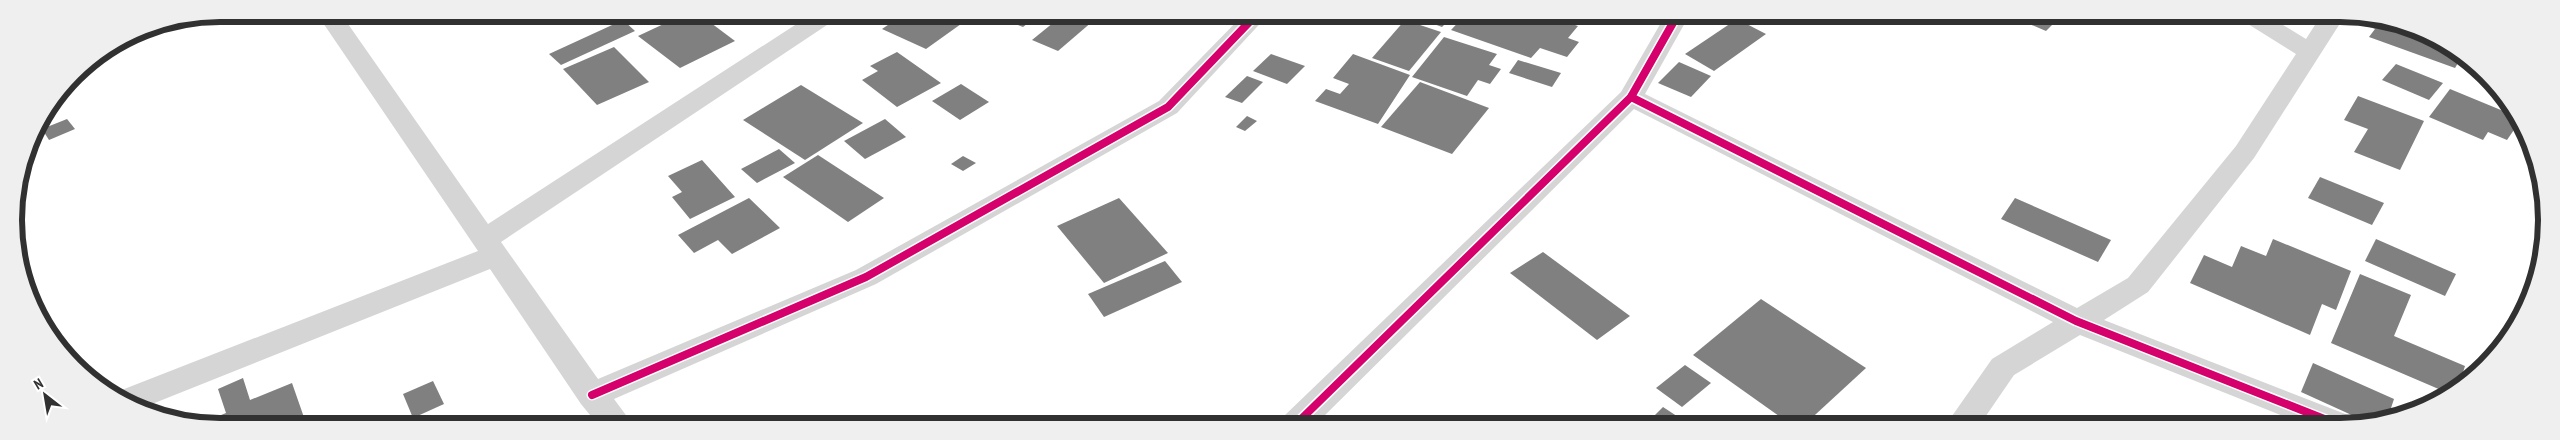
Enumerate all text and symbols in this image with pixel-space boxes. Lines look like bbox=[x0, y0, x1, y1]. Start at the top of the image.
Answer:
north arrow bbox=[20, 370, 70, 420]
text: N bbox=[30, 374, 46, 394]

